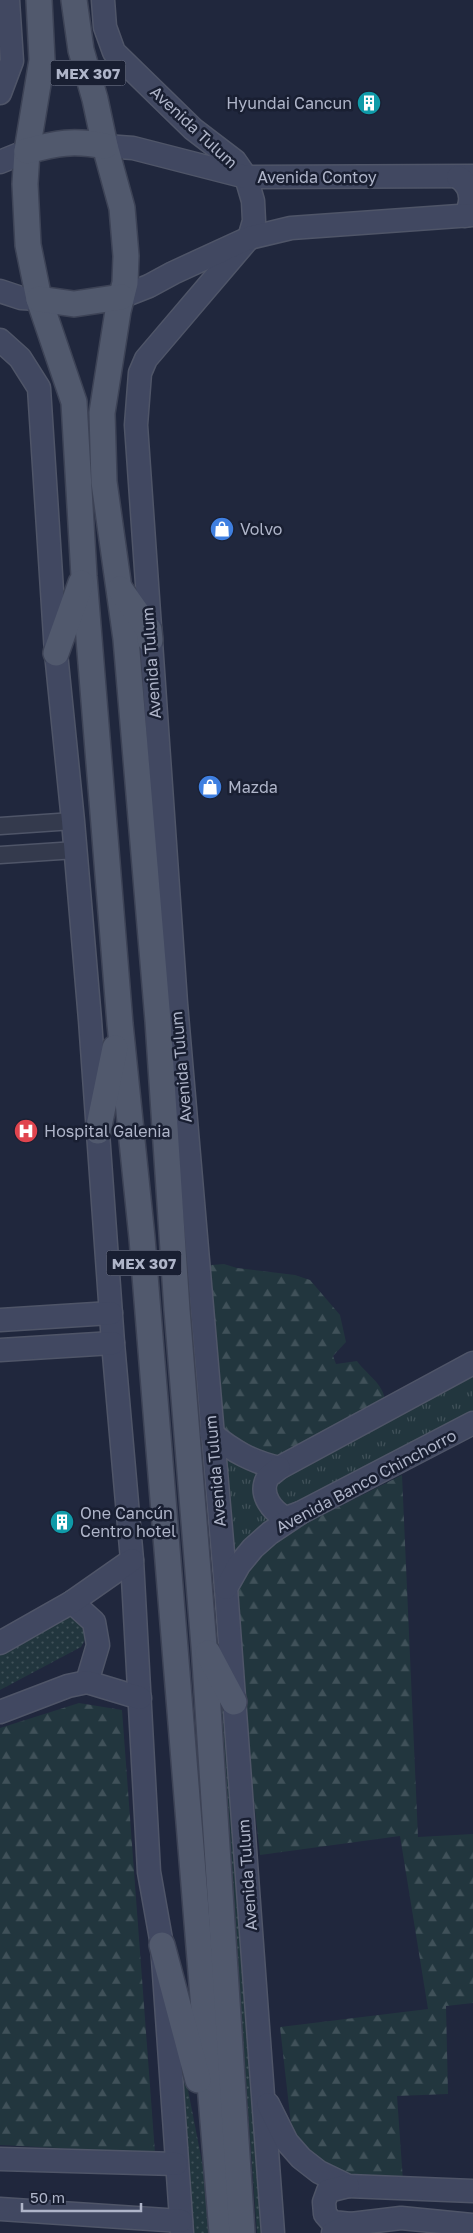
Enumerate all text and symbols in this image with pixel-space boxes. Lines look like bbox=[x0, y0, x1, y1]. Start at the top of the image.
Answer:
road number: MEX 307 bbox=[51, 60, 126, 86]
street label: Avenida Tulum bbox=[146, 82, 242, 172]
building icon: Hyundai Cancun bbox=[356, 90, 382, 116]
place label: Hyundai Cancun bbox=[226, 93, 352, 113]
street label: Avenida Contoy bbox=[257, 167, 377, 187]
shop icon: Volvo bbox=[209, 516, 235, 542]
place label: Volvo bbox=[240, 519, 282, 539]
street label: Avenida Tulum bbox=[137, 607, 165, 719]
shop icon: Mazda bbox=[197, 774, 223, 800]
place label: Mazda bbox=[228, 777, 278, 797]
street label: Avenida Tulum bbox=[166, 1010, 196, 1124]
hospital icon: Hospital Galenia bbox=[13, 1118, 39, 1144]
place label: Hospital Galenia bbox=[44, 1121, 171, 1141]
road number: MEX 307 bbox=[106, 1250, 182, 1276]
street label: Avenida Tulum bbox=[200, 1414, 230, 1528]
street label: Avenida Banco Chinchorro bbox=[272, 1425, 460, 1537]
place label: One Cancún Centro hotel bbox=[80, 1503, 176, 1541]
building icon: One Cancún Centro hotel bbox=[49, 1509, 75, 1535]
street label: Avenida Tulum bbox=[233, 1819, 261, 1931]
scale bar bbox=[22, 2180, 141, 2212]
text: 50 m bbox=[30, 2188, 65, 2206]

